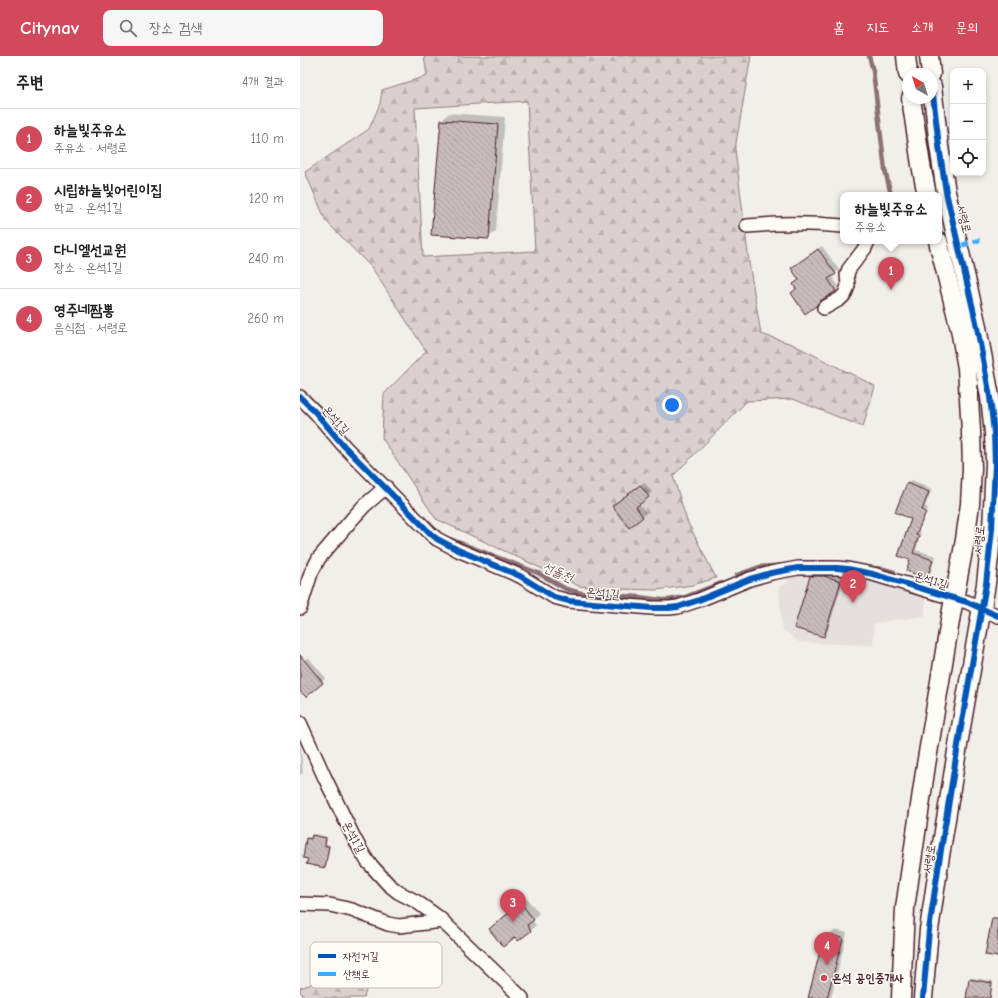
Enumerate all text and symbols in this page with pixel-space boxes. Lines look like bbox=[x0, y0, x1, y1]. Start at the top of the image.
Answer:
search box bbox=[103, 10, 383, 46]
text: Citynav bbox=[20, 17, 79, 39]
icon: search bbox=[117, 17, 139, 39]
text: 장소 검색 bbox=[149, 19, 202, 37]
text: 홈 bbox=[833, 19, 844, 36]
text: 지도 bbox=[866, 19, 889, 36]
text: 소개 bbox=[911, 19, 933, 36]
text: 문의 bbox=[955, 19, 978, 36]
north arrow bbox=[902, 68, 938, 104]
map controls bbox=[950, 68, 986, 176]
button: + bbox=[950, 68, 986, 104]
text: 주변 bbox=[16, 73, 43, 92]
text: 4개 결과 bbox=[242, 74, 284, 89]
button: − bbox=[950, 104, 986, 140]
text: 하늘빛주유소 bbox=[54, 121, 126, 139]
text: 1 bbox=[26, 131, 32, 146]
text: 110 m bbox=[251, 131, 284, 146]
text: 주유소 · 서령로 bbox=[54, 140, 128, 155]
button: locate bbox=[950, 140, 986, 176]
text: 시립하늘빛어린이집 bbox=[54, 181, 163, 199]
text: 2 bbox=[26, 191, 32, 206]
text: 120 m bbox=[249, 191, 284, 206]
popup bbox=[840, 192, 942, 244]
text: 학교 · 온석1길 bbox=[54, 200, 122, 215]
text: 하늘빛주유소 bbox=[855, 200, 927, 218]
street label: 서령로 bbox=[954, 203, 974, 235]
text: 주유소 bbox=[855, 219, 886, 234]
text: 다니엘선교원 bbox=[54, 241, 126, 259]
text: 3 bbox=[26, 251, 32, 266]
text: 240 m bbox=[248, 251, 284, 266]
pin: 1 bbox=[878, 257, 904, 290]
text: 장소 · 온석1길 bbox=[54, 260, 122, 275]
text: 영주네짬뽕 bbox=[54, 301, 114, 319]
text: 4 bbox=[26, 311, 32, 326]
text: 260 m bbox=[247, 311, 284, 326]
text: 음식점 · 서령로 bbox=[54, 320, 128, 335]
your location bbox=[662, 395, 682, 415]
street label: 온석1길 bbox=[320, 403, 353, 438]
street label: 서령로 bbox=[971, 525, 987, 555]
water label: 선돌천 bbox=[541, 559, 577, 586]
street label: 온석1길 bbox=[913, 568, 949, 592]
pin: 2 bbox=[840, 570, 866, 603]
street label: 온석1길 bbox=[586, 585, 621, 601]
street label: 온석1길 bbox=[340, 819, 368, 855]
street label: 서령로 bbox=[920, 844, 938, 874]
pin: 3 bbox=[500, 889, 526, 922]
pin: 4 bbox=[814, 932, 840, 965]
legend bbox=[310, 942, 442, 988]
text: 자전거길 bbox=[343, 950, 379, 963]
text: 산책로 bbox=[343, 968, 370, 981]
place label: 온석 공인중개사 bbox=[832, 971, 904, 985]
marker: 온석 공인중개사 bbox=[819, 973, 829, 983]

